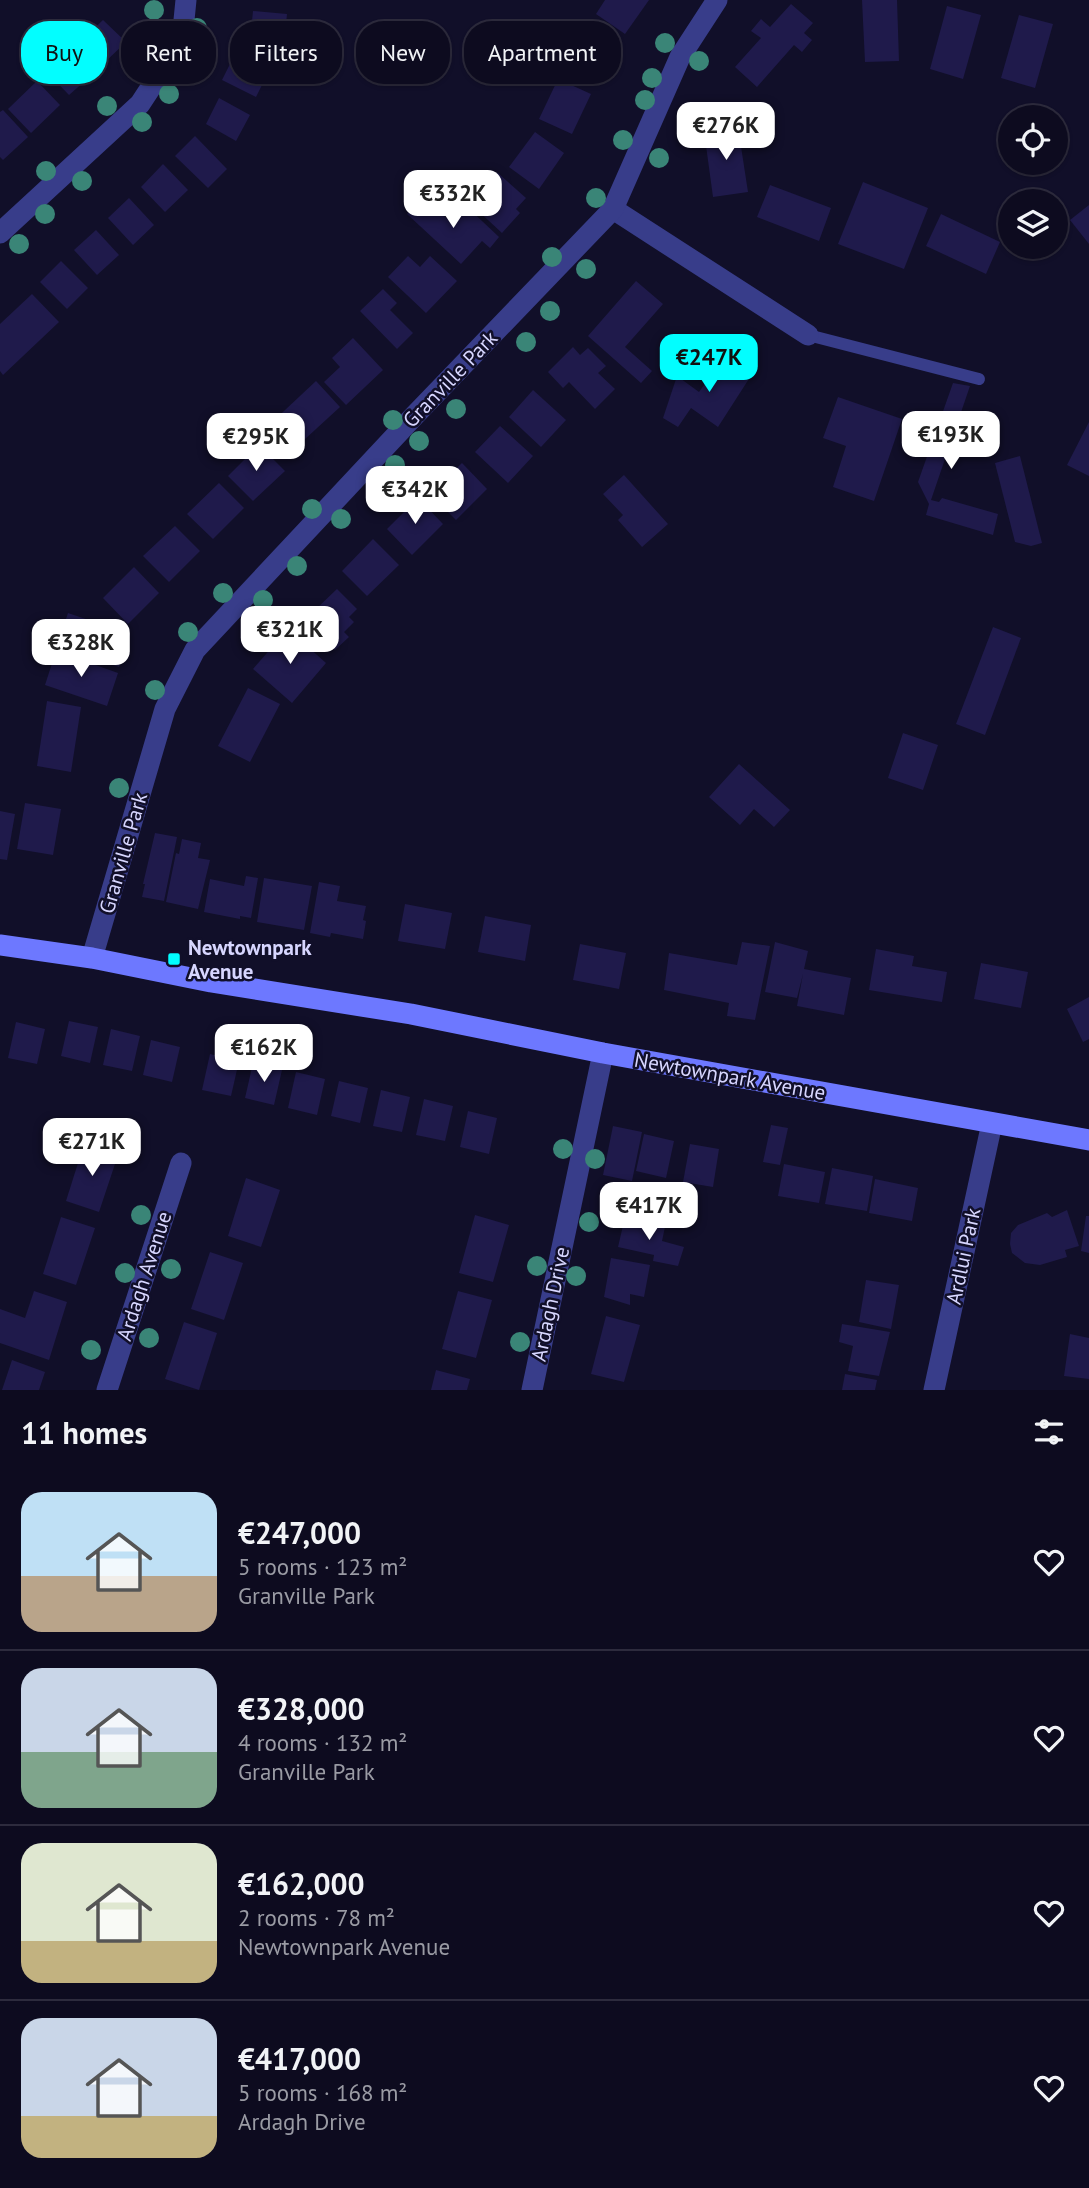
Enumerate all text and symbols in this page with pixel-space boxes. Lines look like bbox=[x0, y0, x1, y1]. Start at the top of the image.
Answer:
chip: Buy bbox=[21, 21, 107, 84]
chip: Rent bbox=[121, 21, 216, 84]
chip: Filters bbox=[230, 21, 342, 84]
chip: New bbox=[356, 21, 450, 84]
chip: Apartment bbox=[464, 21, 621, 84]
pin: €276K bbox=[677, 102, 775, 162]
map controls bbox=[998, 105, 1068, 259]
button: locate bbox=[998, 105, 1068, 175]
text: €276K bbox=[693, 110, 759, 139]
pin: €332K bbox=[404, 170, 502, 230]
text: €332K bbox=[420, 178, 486, 207]
button: layers bbox=[998, 189, 1068, 259]
street label: Granville Park bbox=[397, 325, 503, 433]
pin: €247K bbox=[660, 334, 758, 394]
text: €247K bbox=[676, 342, 742, 371]
pin: €193K bbox=[902, 412, 1000, 471]
pin: €295K bbox=[207, 414, 305, 473]
text: €193K bbox=[918, 419, 984, 448]
text: €295K bbox=[223, 421, 289, 450]
pin: €342K bbox=[366, 466, 464, 526]
text: €342K bbox=[382, 474, 448, 503]
pin: €321K bbox=[241, 606, 339, 666]
text: €321K bbox=[257, 614, 323, 643]
pin: €328K bbox=[32, 620, 130, 679]
text: €328K bbox=[48, 627, 114, 656]
street label: Granville Park bbox=[93, 789, 153, 917]
place label: Newtownpark Avenue bbox=[188, 934, 312, 985]
marker: Newtownpark Avenue bbox=[166, 951, 182, 967]
pin: €162K bbox=[215, 1024, 313, 1084]
text: €162K bbox=[231, 1032, 297, 1061]
street label: Newtownpark Avenue bbox=[632, 1046, 828, 1106]
pin: €271K bbox=[43, 1118, 141, 1178]
text: €271K bbox=[59, 1126, 125, 1155]
pin: €417K bbox=[600, 1182, 698, 1242]
text: €417K bbox=[616, 1190, 682, 1219]
street label: Ardlui Park bbox=[940, 1205, 986, 1307]
street label: Ardagh Avenue bbox=[110, 1208, 178, 1344]
street label: Ardagh Drive bbox=[525, 1244, 575, 1364]
text: 11 homes bbox=[21, 1413, 147, 1452]
icon: filters bbox=[1030, 1413, 1068, 1451]
text: €247,000 bbox=[238, 1513, 361, 1552]
icon: home bbox=[77, 1520, 161, 1604]
icon: heart bbox=[1030, 1543, 1068, 1581]
text: 5 rooms · 123 m² bbox=[238, 1552, 407, 1581]
text: Granville Park bbox=[238, 1581, 375, 1610]
text: €328,000 bbox=[238, 1689, 365, 1728]
icon: home bbox=[77, 1696, 161, 1780]
icon: heart bbox=[1030, 1719, 1068, 1757]
text: 4 rooms · 132 m² bbox=[238, 1728, 407, 1757]
text: Granville Park bbox=[238, 1757, 375, 1786]
text: €162,000 bbox=[238, 1864, 365, 1903]
icon: home bbox=[77, 1871, 161, 1955]
icon: heart bbox=[1030, 1894, 1068, 1932]
text: 2 rooms · 78 m² bbox=[238, 1903, 395, 1932]
text: Newtownpark Avenue bbox=[238, 1932, 450, 1961]
text: €417,000 bbox=[238, 2039, 361, 2078]
icon: home bbox=[77, 2046, 161, 2130]
icon: heart bbox=[1030, 2069, 1068, 2107]
text: 5 rooms · 168 m² bbox=[238, 2078, 407, 2107]
text: Ardagh Drive bbox=[238, 2107, 366, 2136]

